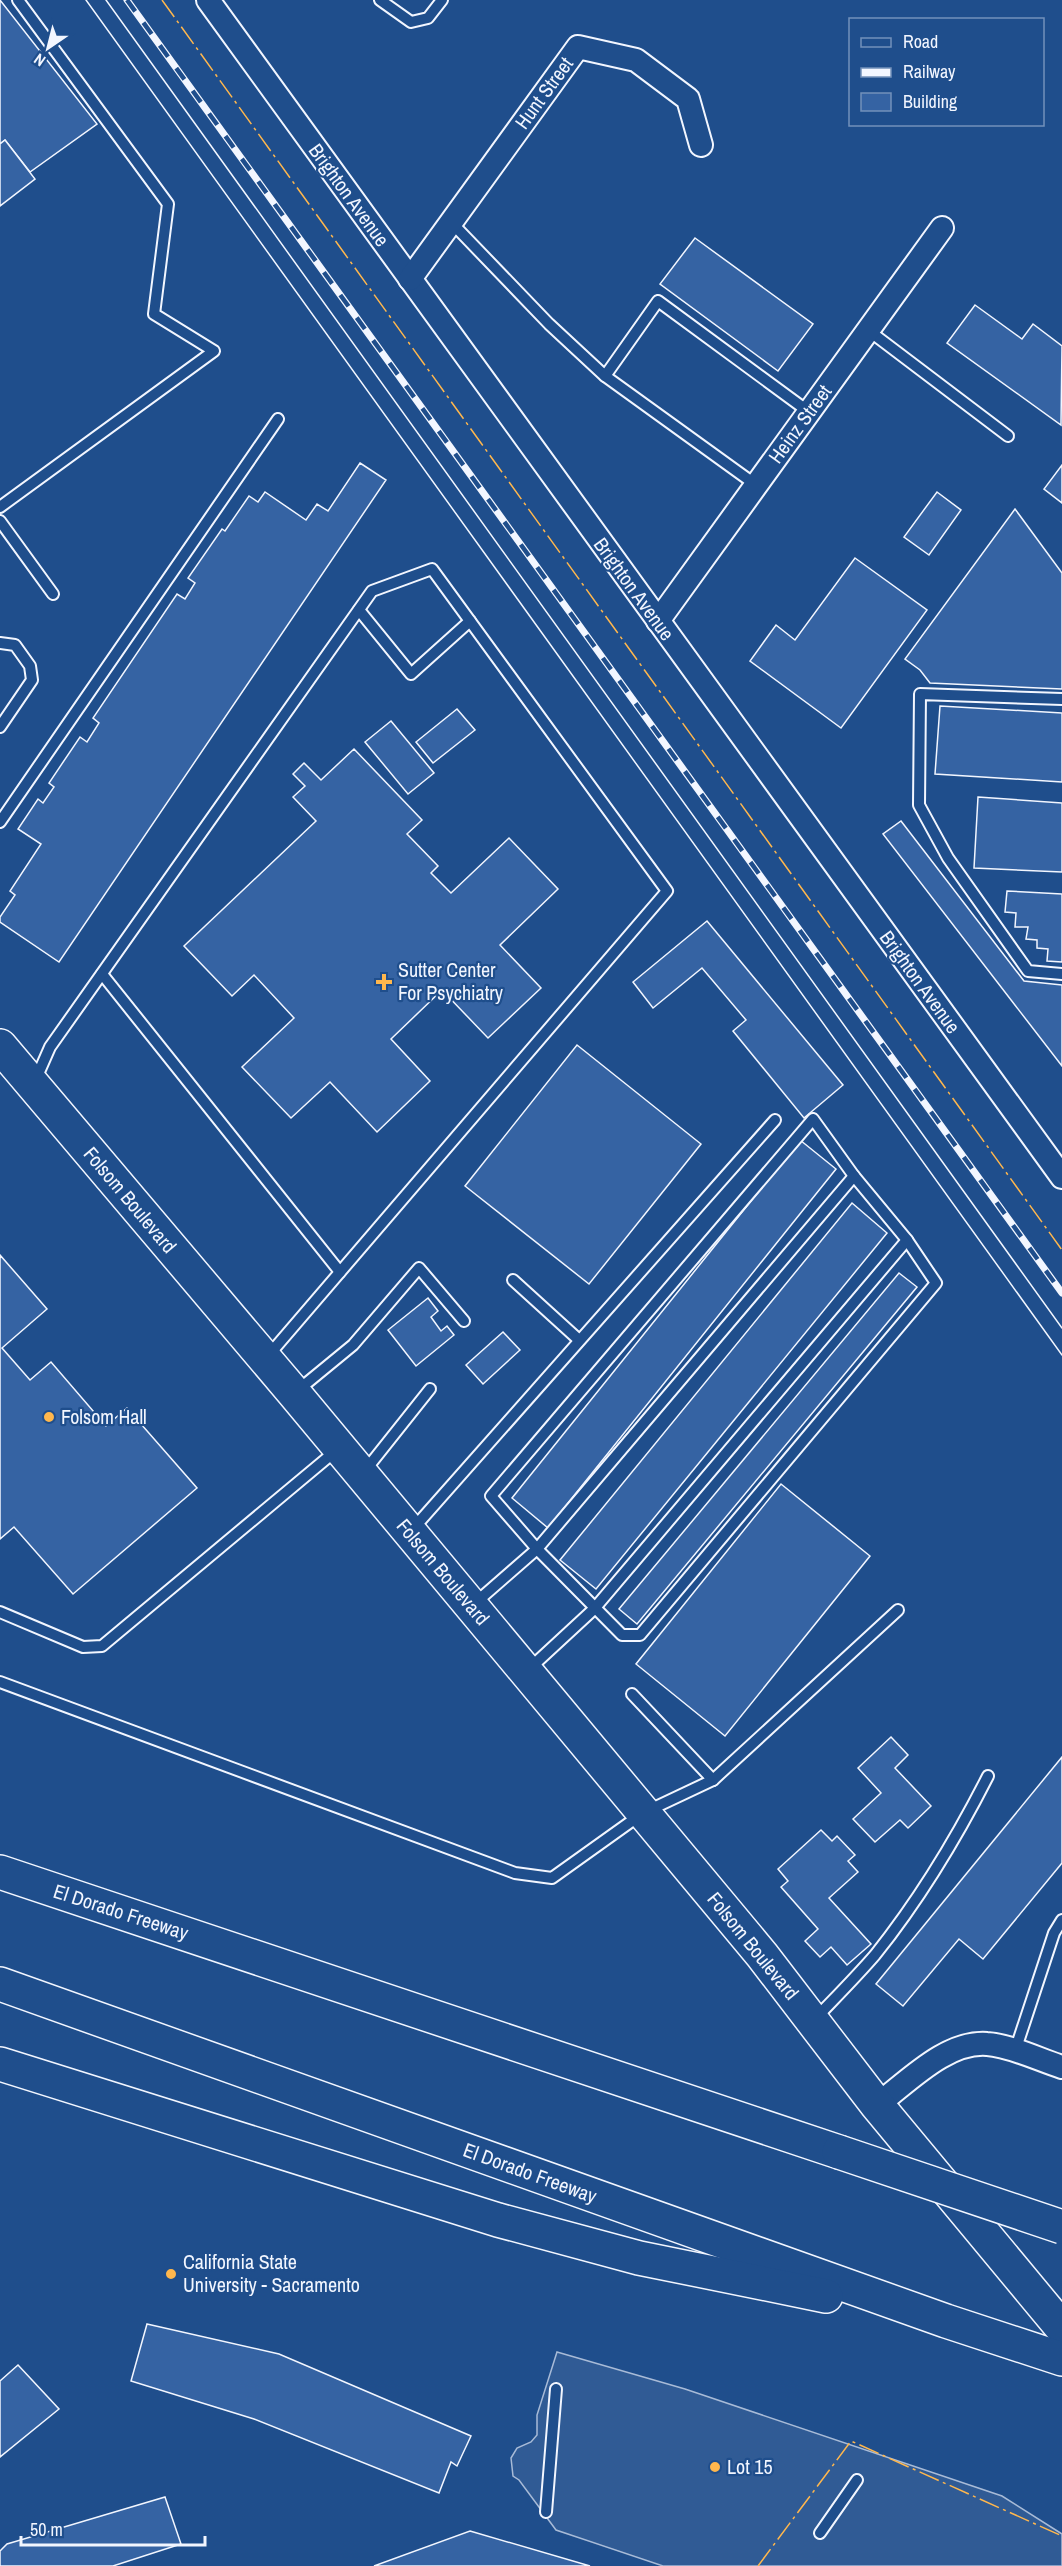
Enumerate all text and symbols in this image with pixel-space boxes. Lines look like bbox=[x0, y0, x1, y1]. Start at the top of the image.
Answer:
north arrow bbox=[18, 18, 78, 78]
legend bbox=[849, 18, 1044, 126]
text: Road bbox=[903, 29, 938, 54]
text: N bbox=[29, 49, 50, 72]
street label: Hunt Street bbox=[508, 51, 579, 134]
text: Railway bbox=[903, 59, 956, 84]
text: Building bbox=[903, 89, 958, 114]
street label: Brighton Avenue bbox=[303, 138, 396, 252]
street label: Heinz Street bbox=[762, 379, 838, 469]
street label: Brighton Avenue bbox=[588, 532, 681, 646]
street label: Brighton Avenue bbox=[874, 925, 967, 1039]
place label: Sutter Center For Psychiatry bbox=[398, 956, 504, 1006]
marker: Sutter Center For Psychiatry bbox=[375, 973, 393, 991]
street label: Folsom Boulevard bbox=[78, 1141, 183, 1259]
place label: Folsom Hall bbox=[61, 1403, 147, 1430]
marker: Folsom Hall bbox=[42, 1410, 56, 1424]
street label: Folsom Boulevard bbox=[391, 1513, 496, 1631]
street label: El Dorado Freeway bbox=[50, 1877, 193, 1946]
street label: Folsom Boulevard bbox=[702, 1886, 805, 2005]
street label: El Dorado Freeway bbox=[460, 2136, 601, 2209]
place label: California State University - Sacramento bbox=[183, 2248, 360, 2298]
marker: California State University - Sacramento bbox=[164, 2267, 178, 2281]
place label: Lot 15 bbox=[727, 2453, 773, 2480]
marker: Lot 15 bbox=[708, 2460, 722, 2474]
scale bar bbox=[21, 2509, 206, 2547]
text: 50 m bbox=[30, 2517, 63, 2542]

